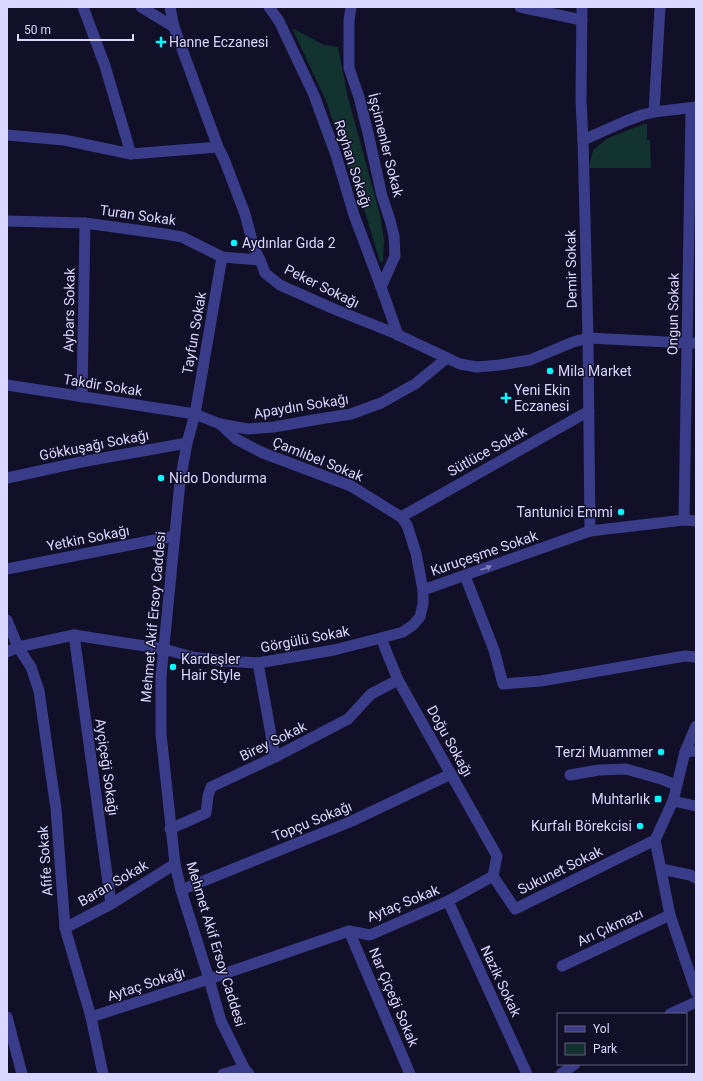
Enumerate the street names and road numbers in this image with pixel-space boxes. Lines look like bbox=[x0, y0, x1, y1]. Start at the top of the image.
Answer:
street label: İşçimenler Sokak bbox=[365, 91, 407, 199]
street label: Reyhan Sokağı bbox=[331, 118, 375, 210]
street label: Turan Sokak bbox=[99, 202, 178, 228]
street label: Demir Sokak bbox=[562, 229, 580, 308]
street label: Peker Sokağı bbox=[282, 261, 362, 311]
street label: Aybars Sokak bbox=[60, 267, 78, 352]
street label: Ongun Sokak bbox=[664, 272, 682, 355]
street label: Tayfun Sokak bbox=[179, 290, 209, 376]
street label: Takdir Sokak bbox=[62, 371, 145, 399]
street label: Apaydın Sokağı bbox=[252, 391, 350, 421]
street label: Sütlüce Sokak bbox=[445, 422, 530, 479]
street label: Gökkuşağı Sokağı bbox=[38, 427, 150, 463]
street label: Çamlıbel Sokak bbox=[270, 434, 366, 485]
street label: Yetkin Sokağı bbox=[45, 522, 131, 554]
street label: Kuruçeşme Sokak bbox=[428, 527, 540, 579]
street label: Mehmet Akif Ersoy Caddesi bbox=[138, 531, 168, 703]
street label: Görgülü Sokak bbox=[259, 622, 352, 655]
street label: Doğu Sokağı bbox=[424, 703, 476, 779]
street label: Ayçiçeği Sokağı bbox=[92, 717, 122, 817]
street label: Birey Sokak bbox=[237, 718, 310, 764]
street label: Topçu Sokağı bbox=[270, 798, 354, 844]
street label: Afife Sokak bbox=[34, 824, 55, 897]
street label: Sukunet Sokak bbox=[515, 842, 606, 897]
street label: Baran Sokak bbox=[75, 856, 151, 909]
street label: Mehmet Akif Ersoy Caddesi bbox=[183, 860, 249, 1028]
street label: Aytaç Sokak bbox=[365, 881, 442, 925]
street label: Arı Çıkmazı bbox=[575, 905, 645, 949]
street label: Nazik Sokak bbox=[478, 943, 525, 1020]
street label: Nar Çiçeği Sokak bbox=[366, 945, 422, 1050]
street label: Aytaç Sokağı bbox=[105, 964, 187, 1004]

